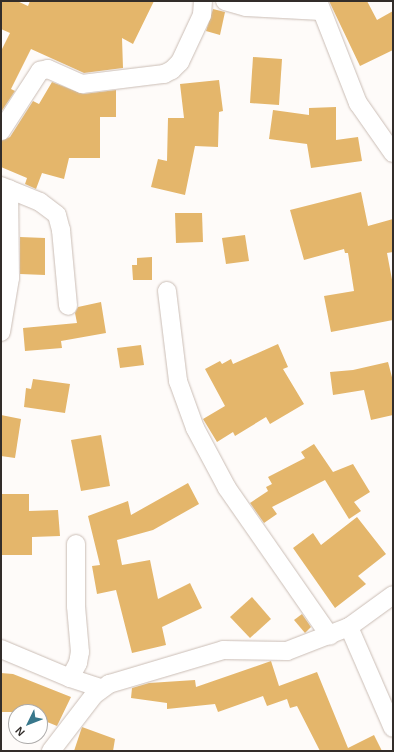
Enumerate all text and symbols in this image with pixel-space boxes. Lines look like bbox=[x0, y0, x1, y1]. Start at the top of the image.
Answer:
north arrow bbox=[8, 704, 48, 744]
text: N bbox=[13, 725, 27, 739]

